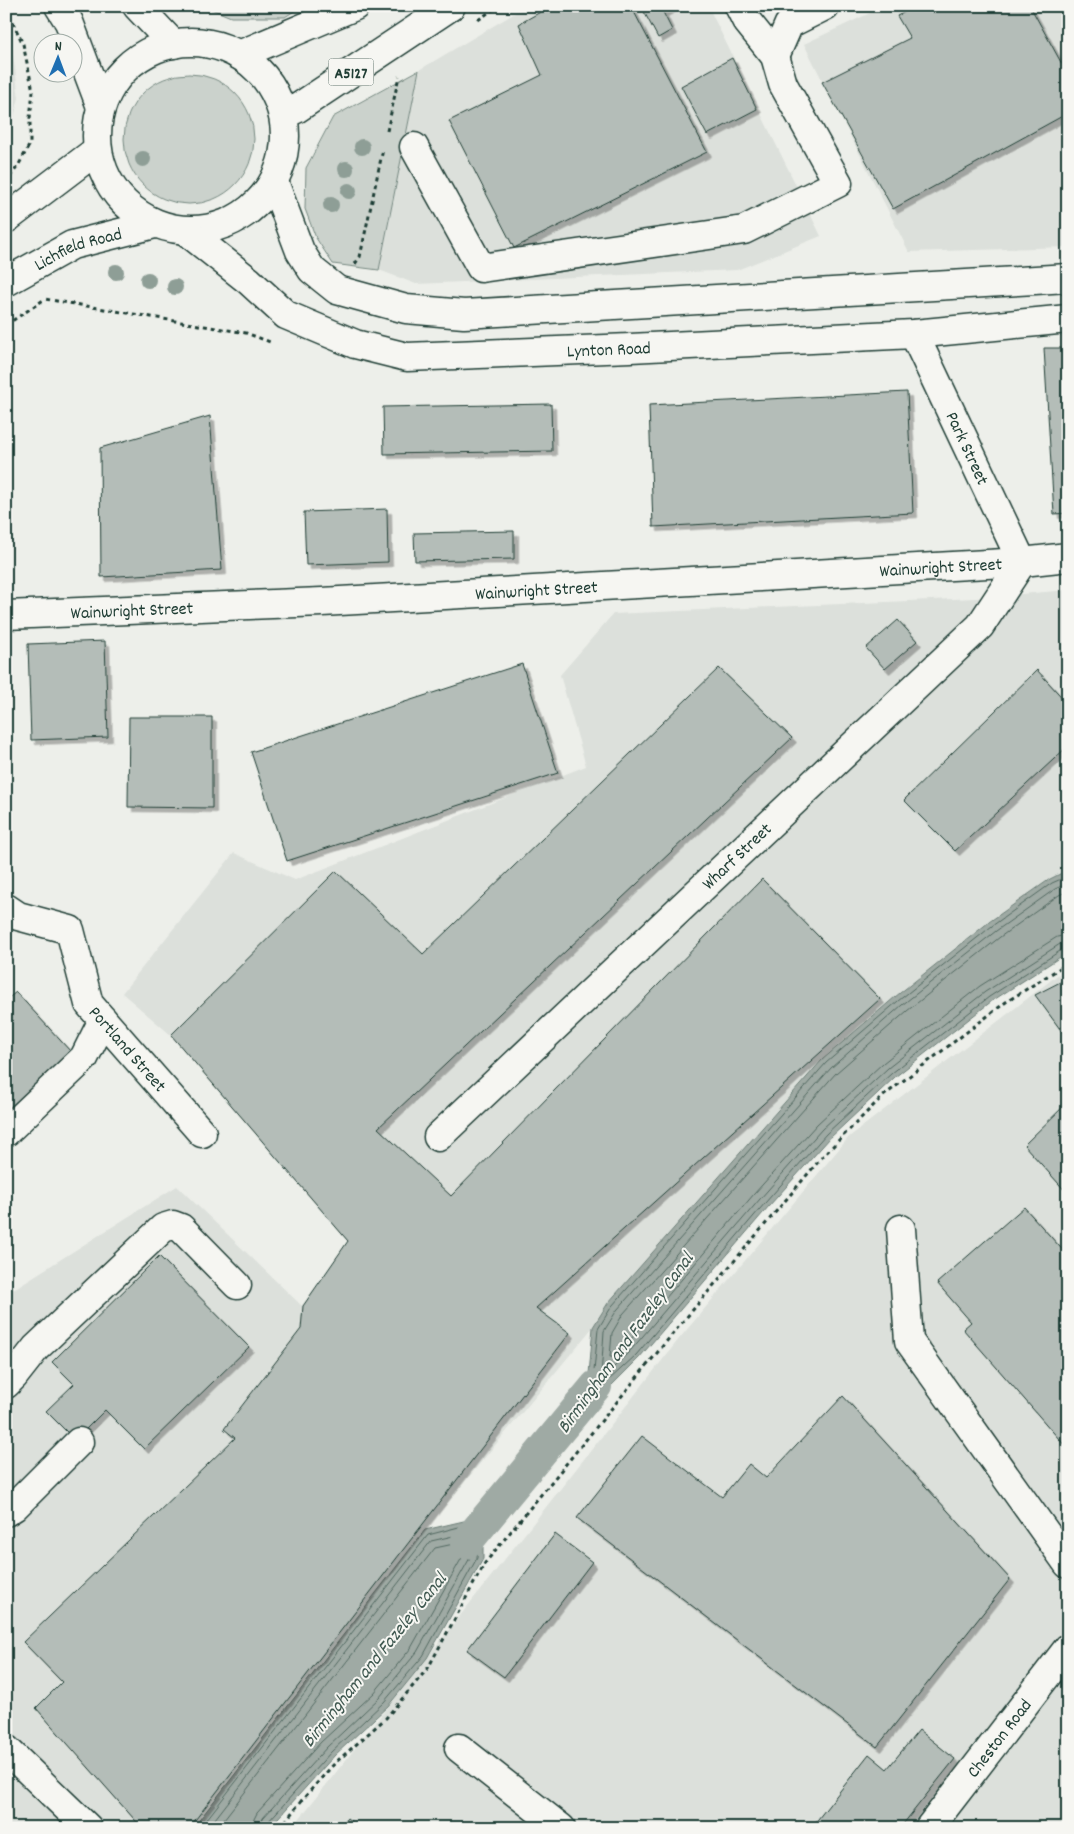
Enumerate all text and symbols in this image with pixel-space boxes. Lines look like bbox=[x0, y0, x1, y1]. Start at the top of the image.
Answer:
north arrow bbox=[32, 32, 82, 82]
text: N bbox=[55, 37, 62, 57]
road number: A5127 bbox=[328, 58, 374, 86]
street label: Lichfield Road bbox=[30, 223, 125, 279]
street label: Lynton Road bbox=[566, 337, 651, 366]
street label: Park Street bbox=[938, 408, 994, 490]
street label: Wainwright Street bbox=[879, 553, 1003, 585]
street label: Wainwright Street bbox=[475, 576, 599, 608]
street label: Wainwright Street bbox=[70, 597, 194, 627]
street label: Wharf Street bbox=[697, 818, 779, 897]
street label: Portland Street bbox=[82, 1002, 171, 1099]
water label: Birmingham and Fazeley Canal bbox=[552, 1247, 703, 1440]
water label: Birmingham and Fazeley Canal bbox=[297, 1567, 456, 1754]
street label: Cheston Road bbox=[962, 1695, 1039, 1784]

